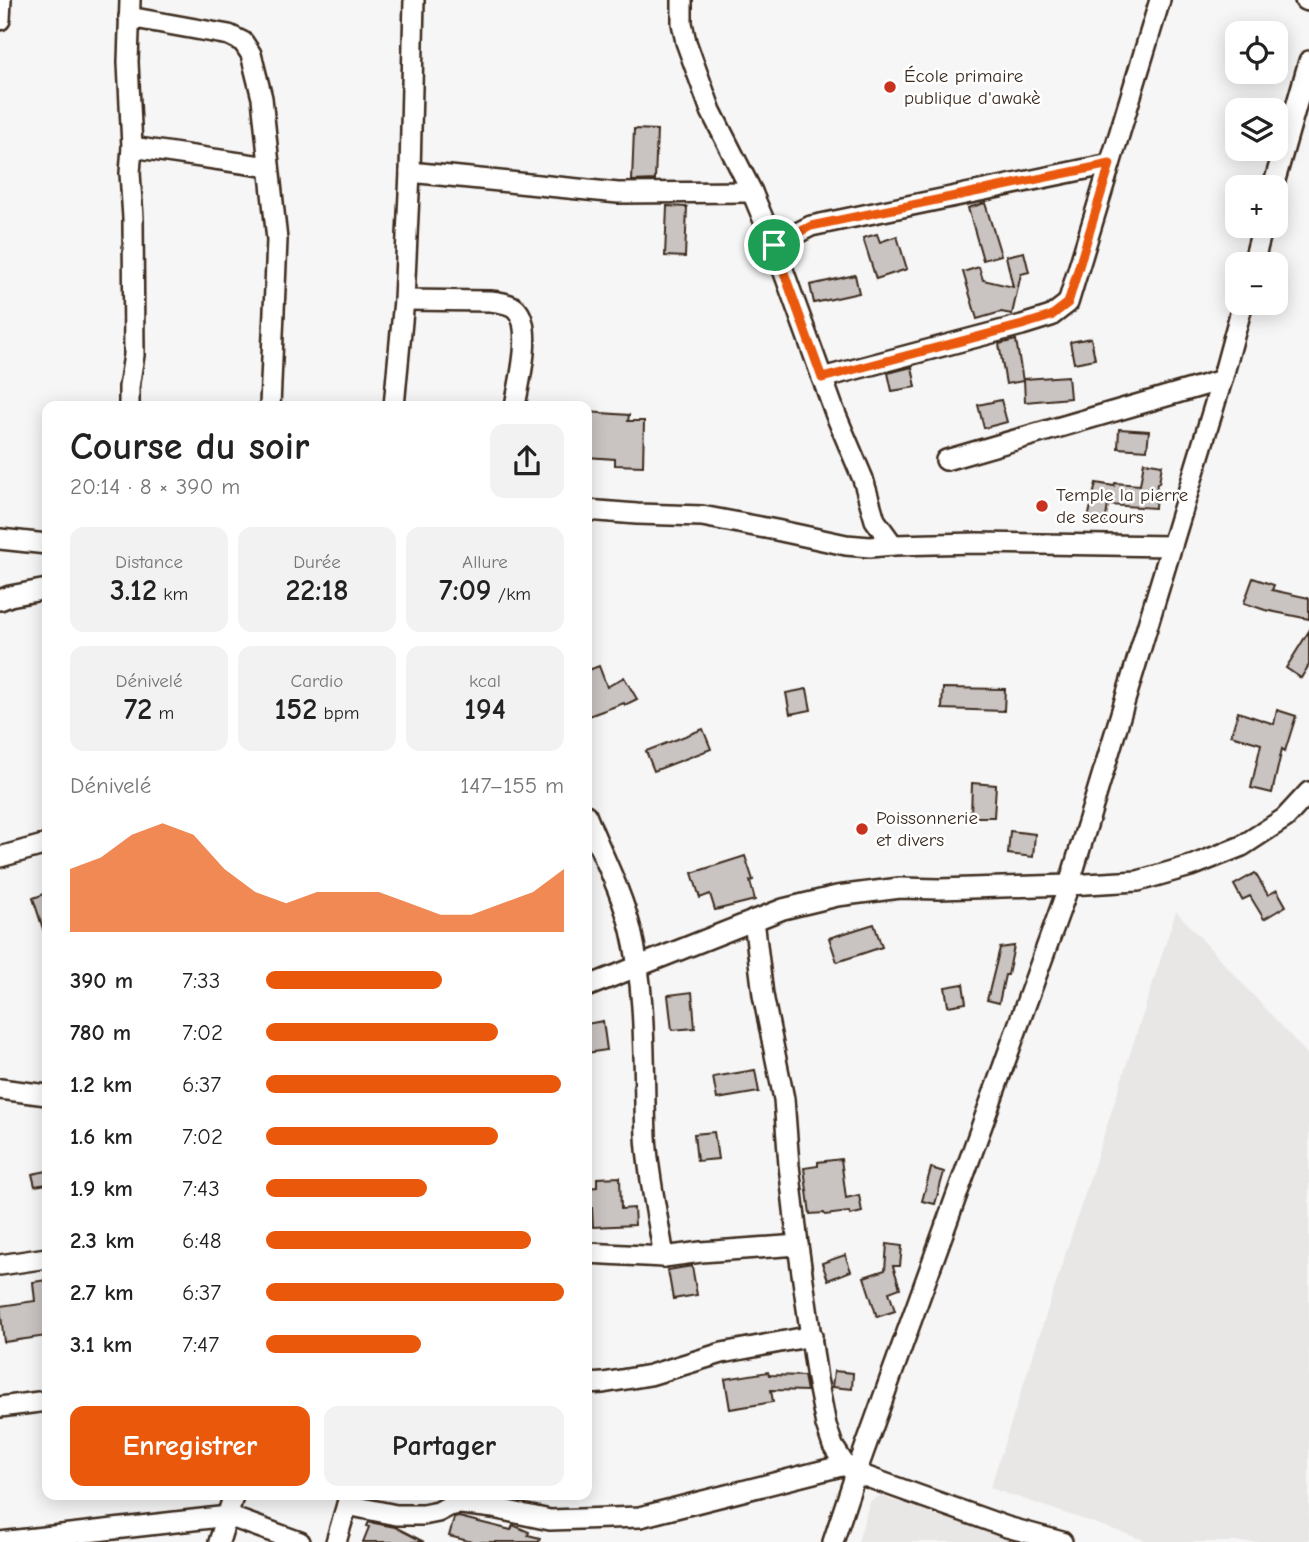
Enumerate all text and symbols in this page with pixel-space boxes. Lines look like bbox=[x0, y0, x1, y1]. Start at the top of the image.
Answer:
map controls bbox=[1225, 21, 1288, 315]
button: locate bbox=[1225, 21, 1288, 84]
place label: École primaire publique d'awakè bbox=[904, 65, 1041, 109]
marker: École primaire publique d'awakè bbox=[882, 79, 898, 95]
button: layers bbox=[1225, 98, 1288, 161]
button: + bbox=[1225, 175, 1288, 238]
pin bbox=[744, 215, 804, 275]
icon: arrive bbox=[755, 226, 793, 264]
button: − bbox=[1225, 252, 1288, 315]
button: share bbox=[490, 424, 564, 498]
text: Course du soir bbox=[70, 425, 309, 469]
text: 20:14 · 8 × 390 m bbox=[70, 473, 240, 500]
place label: Temple la pierre de secours bbox=[1056, 484, 1188, 528]
marker: Temple la pierre de secours bbox=[1034, 498, 1050, 514]
text: Distance bbox=[115, 551, 183, 573]
text: Durée bbox=[293, 551, 341, 573]
text: Allure bbox=[462, 551, 508, 573]
text: 3.12 bbox=[110, 573, 157, 608]
text: 22:18 bbox=[285, 573, 349, 608]
text: 7:09 bbox=[439, 573, 492, 608]
text: km bbox=[157, 583, 188, 605]
text: /km bbox=[492, 583, 531, 605]
text: Dénivelé bbox=[115, 670, 183, 692]
text: Cardio bbox=[291, 670, 343, 692]
text: kcal bbox=[469, 670, 501, 692]
text: 72 bbox=[124, 692, 152, 727]
text: 152 bbox=[275, 692, 317, 727]
text: 194 bbox=[464, 692, 506, 727]
text: m bbox=[152, 702, 174, 724]
text: bpm bbox=[317, 702, 360, 724]
text: Dénivelé bbox=[70, 772, 151, 799]
text: 147–155 m bbox=[460, 772, 564, 799]
place label: Poissonnerie et divers bbox=[876, 807, 978, 851]
marker: Poissonnerie et divers bbox=[854, 821, 870, 837]
text: 390 m bbox=[70, 967, 133, 994]
text: 7:33 bbox=[182, 967, 220, 994]
text: 780 m bbox=[70, 1019, 131, 1046]
text: 7:02 bbox=[182, 1019, 223, 1046]
text: 1.2 km bbox=[70, 1071, 132, 1098]
text: 6:37 bbox=[182, 1071, 221, 1098]
text: 1.6 km bbox=[70, 1123, 133, 1150]
text: 7:02 bbox=[182, 1123, 223, 1150]
text: 1.9 km bbox=[70, 1175, 133, 1202]
text: 7:43 bbox=[182, 1175, 220, 1202]
text: 2.3 km bbox=[70, 1227, 135, 1254]
text: 6:48 bbox=[182, 1227, 222, 1254]
text: 2.7 km bbox=[70, 1279, 134, 1306]
text: 6:37 bbox=[182, 1279, 221, 1306]
text: 3.1 km bbox=[70, 1331, 132, 1358]
text: 7:47 bbox=[182, 1331, 219, 1358]
button: Enregistrer bbox=[70, 1406, 310, 1486]
button: Partager bbox=[324, 1406, 564, 1486]

